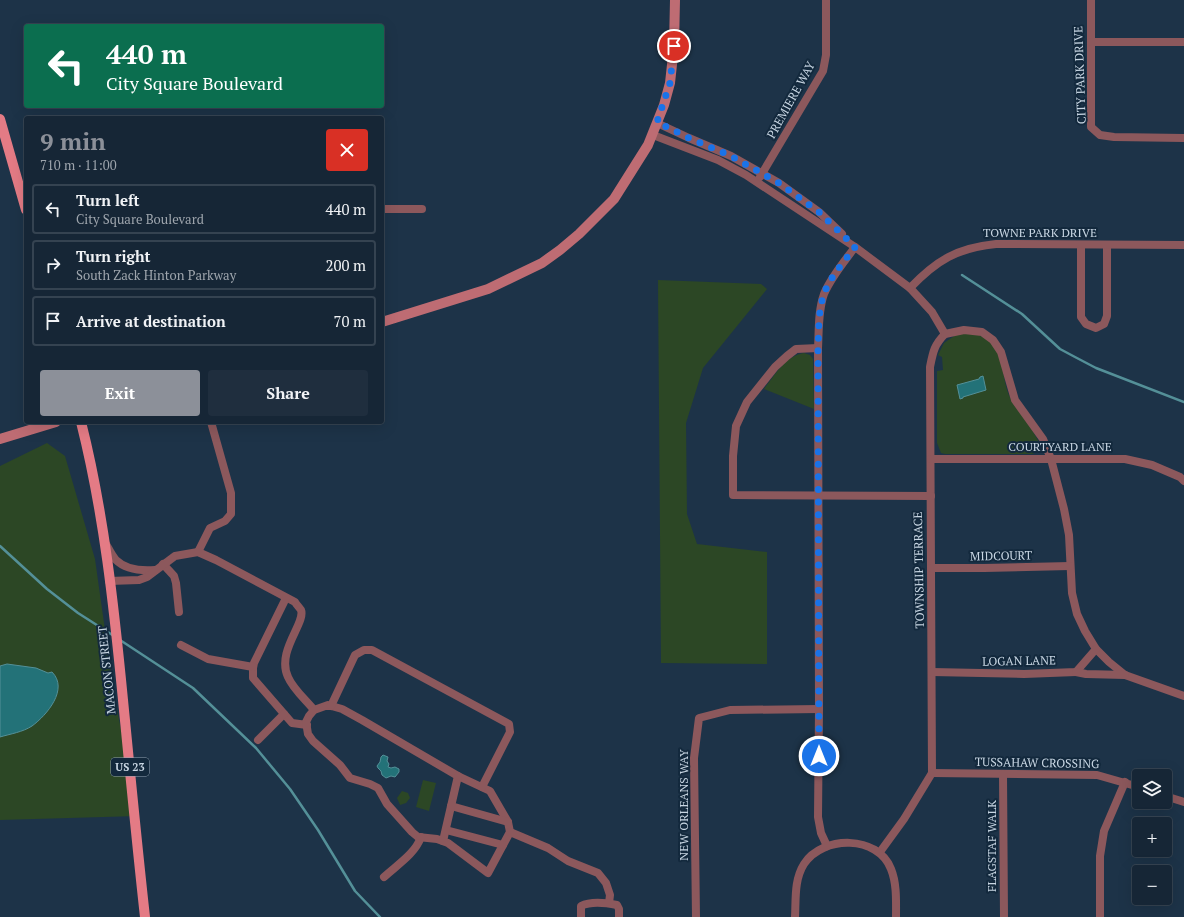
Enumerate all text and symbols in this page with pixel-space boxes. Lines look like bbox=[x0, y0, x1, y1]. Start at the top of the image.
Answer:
street label: CITY PARK DRIVE bbox=[1070, 26, 1089, 124]
pin bbox=[657, 29, 691, 63]
text: 440 m bbox=[106, 35, 187, 72]
icon: arrive bbox=[663, 35, 685, 57]
icon: left bbox=[40, 40, 92, 92]
street label: PREMIERE WAY bbox=[763, 58, 818, 141]
text: City Square Boulevard bbox=[106, 71, 283, 95]
text: 9 min bbox=[40, 125, 106, 157]
button: close bbox=[326, 129, 368, 171]
text: 710 m · 11:00 bbox=[40, 156, 117, 174]
text: Turn left bbox=[76, 190, 140, 210]
icon: left bbox=[42, 198, 64, 220]
text: 440 m bbox=[325, 199, 366, 219]
text: City Square Boulevard bbox=[76, 210, 204, 228]
street label: TOWNE PARK DRIVE bbox=[983, 225, 1097, 240]
text: Turn right bbox=[76, 246, 151, 266]
icon: right bbox=[42, 254, 64, 276]
text: 200 m bbox=[325, 255, 366, 275]
text: South Zack Hinton Parkway bbox=[76, 266, 236, 284]
icon: arrive bbox=[42, 310, 64, 332]
text: Arrive at destination bbox=[76, 311, 226, 331]
text: 70 m bbox=[333, 311, 366, 331]
button: Exit bbox=[40, 370, 200, 416]
button: Share bbox=[208, 370, 368, 416]
street label: COURTYARD LANE bbox=[1008, 439, 1112, 454]
street label: TOWNSHIP TERRACE bbox=[910, 511, 927, 629]
street label: MIDCOURT bbox=[970, 547, 1033, 564]
street label: MACON STREET bbox=[94, 625, 119, 715]
street label: LOGAN LANE bbox=[982, 652, 1056, 669]
position arrow bbox=[798, 735, 840, 777]
street label: NEW ORLEANS WAY bbox=[676, 749, 691, 861]
street label: TUSSAHAW CROSSING bbox=[975, 754, 1100, 771]
road number: US 23 bbox=[111, 758, 149, 776]
map controls bbox=[1132, 769, 1172, 905]
button: layers bbox=[1132, 769, 1172, 809]
street label: FLAGSTAF WALK bbox=[984, 800, 999, 892]
button: + bbox=[1132, 817, 1172, 857]
button: − bbox=[1132, 865, 1172, 905]

